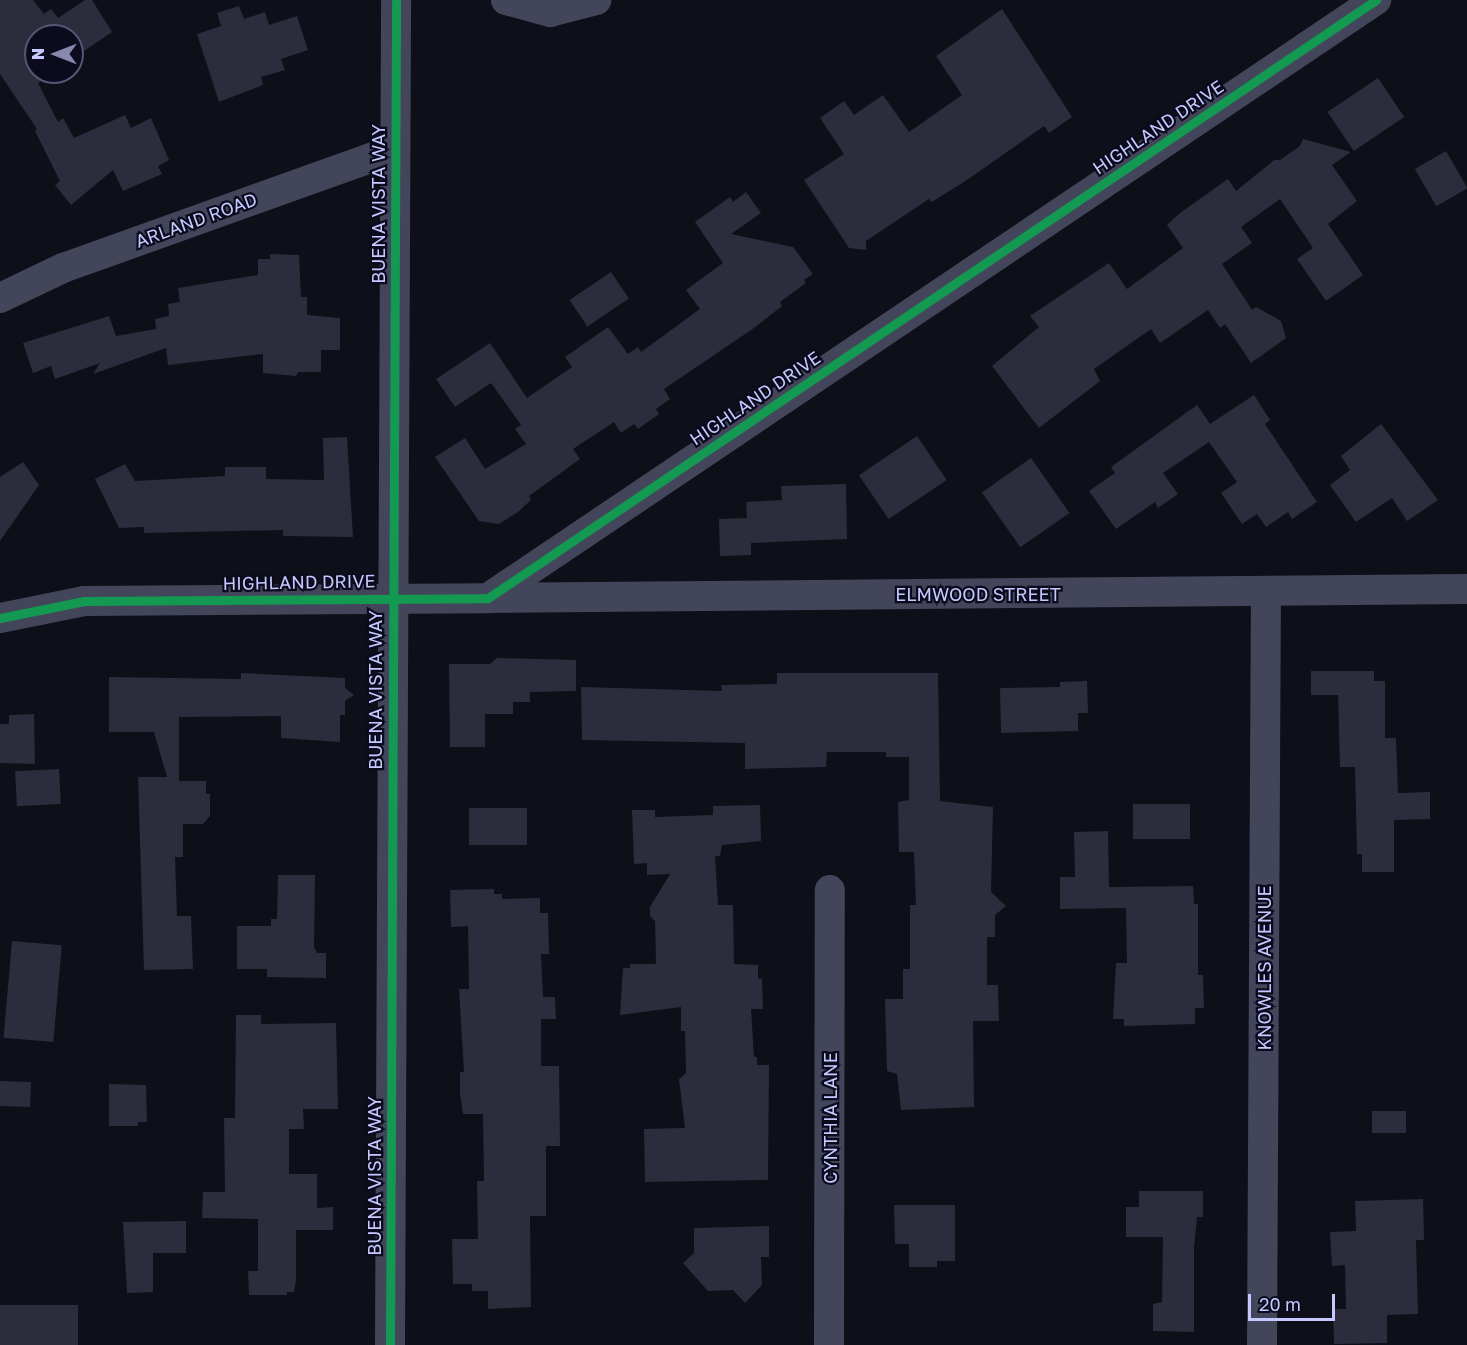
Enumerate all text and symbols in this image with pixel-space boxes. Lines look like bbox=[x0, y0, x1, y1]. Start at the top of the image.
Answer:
north arrow bbox=[24, 24, 84, 84]
text: N bbox=[28, 48, 48, 60]
street label: HIGHLAND DRIVE bbox=[1089, 75, 1227, 179]
street label: BUENA VISTA WAY bbox=[367, 124, 389, 284]
street label: ARLAND ROAD bbox=[132, 188, 260, 252]
street label: HIGHLAND DRIVE bbox=[686, 346, 824, 450]
street label: HIGHLAND DRIVE bbox=[222, 570, 376, 594]
street label: ELMWOOD STREET bbox=[895, 583, 1061, 605]
street label: BUENA VISTA WAY bbox=[364, 610, 386, 770]
street label: KNOWLES AVENUE bbox=[1253, 885, 1275, 1051]
street label: CYNTHIA LANE bbox=[819, 1052, 841, 1184]
street label: BUENA VISTA WAY bbox=[363, 1096, 385, 1256]
scale bar bbox=[1251, 1282, 1338, 1320]
text: 20 m bbox=[1259, 1293, 1301, 1315]

